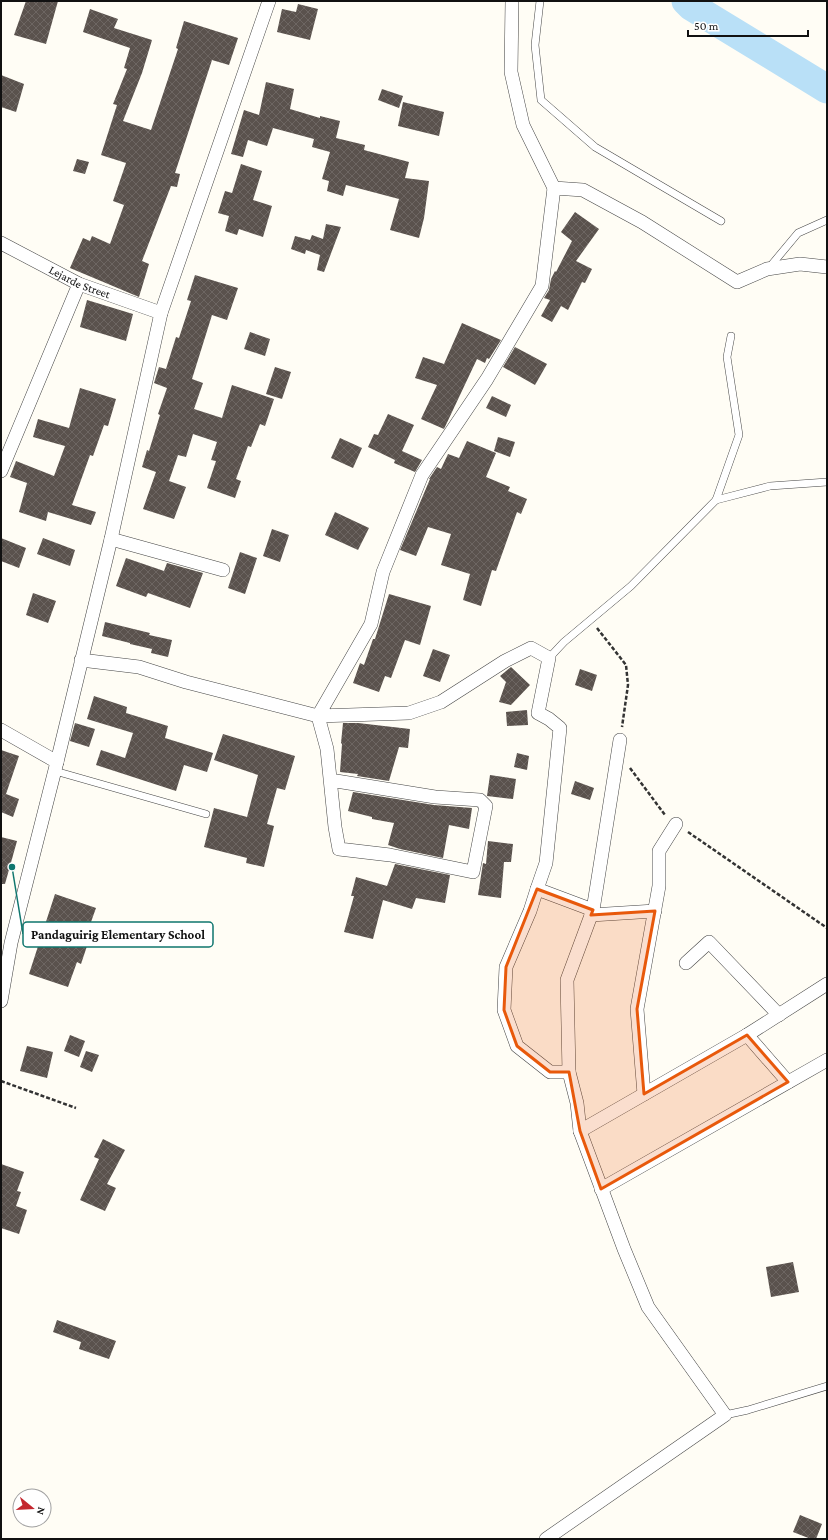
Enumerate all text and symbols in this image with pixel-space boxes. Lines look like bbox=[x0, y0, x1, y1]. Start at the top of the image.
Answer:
scale bar bbox=[688, 12, 808, 38]
text: 50 m bbox=[694, 19, 719, 33]
street label: Lejarde Street bbox=[46, 262, 113, 302]
callout: Pandaguirig Elementary School bbox=[23, 922, 213, 947]
text: Pandaguirig Elementary School bbox=[31, 927, 205, 942]
north arrow bbox=[12, 1488, 52, 1528]
text: N bbox=[34, 1506, 48, 1517]

